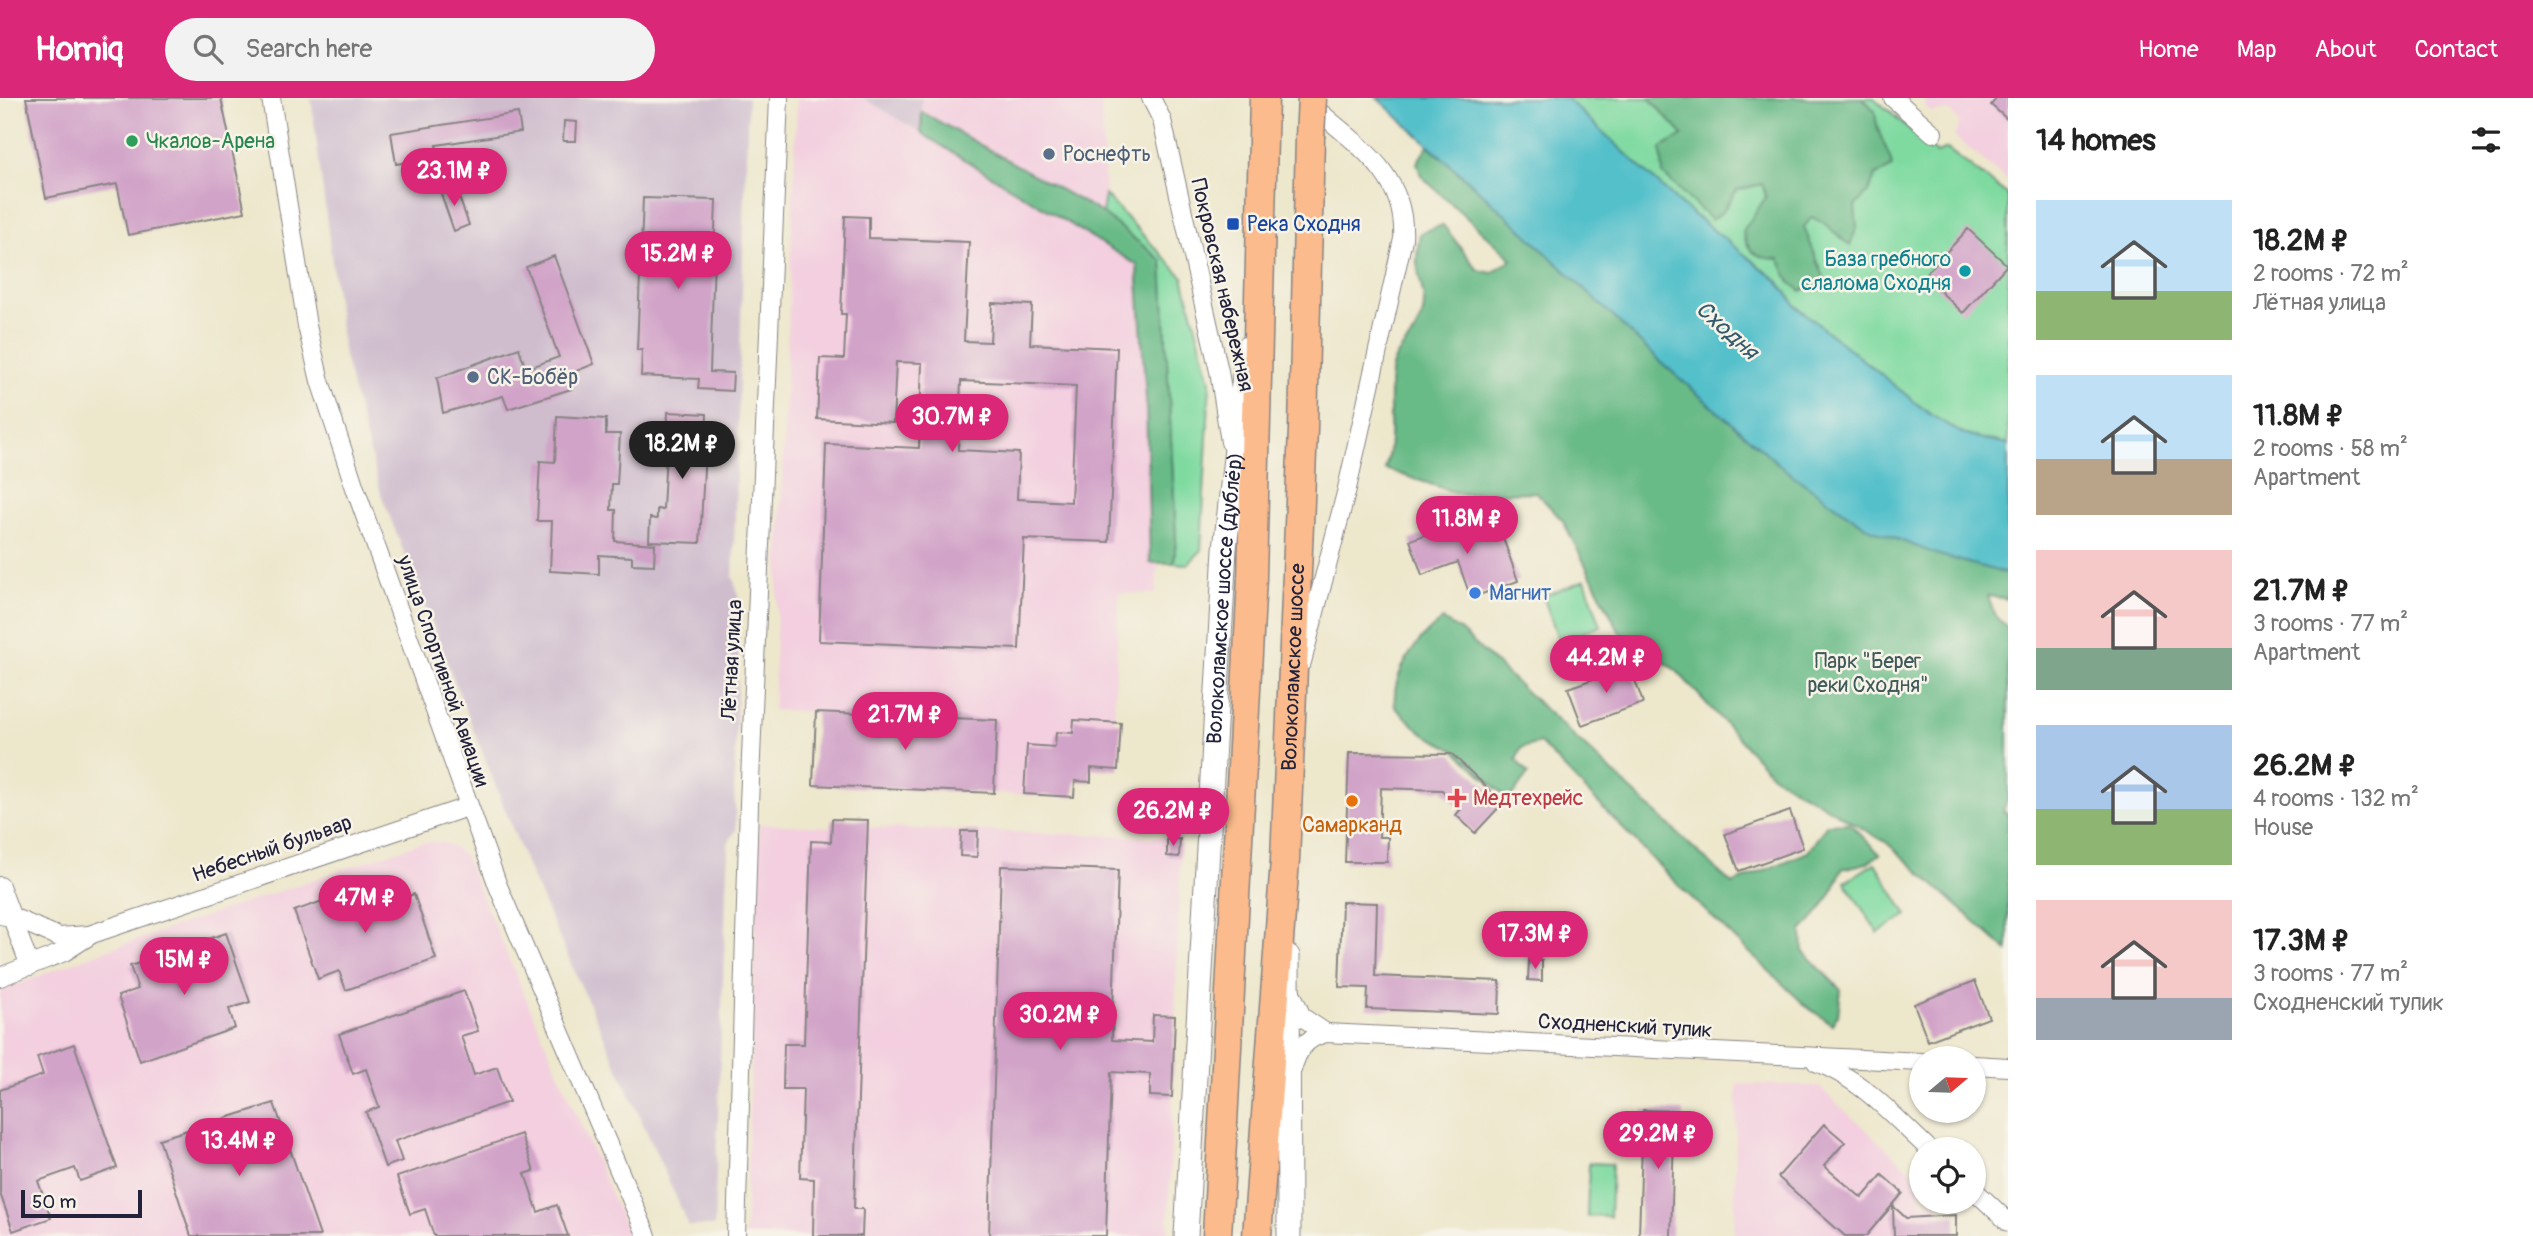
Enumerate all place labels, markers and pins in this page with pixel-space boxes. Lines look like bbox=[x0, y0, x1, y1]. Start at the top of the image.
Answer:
place label: Чкалов-Арена bbox=[146, 128, 275, 155]
marker: Чкалов-Арена bbox=[124, 133, 140, 149]
place label: Роснефть bbox=[1063, 141, 1151, 168]
marker: Роснефть bbox=[1041, 146, 1057, 162]
pin: 23.1M ₽ bbox=[389, 148, 519, 208]
place label: Река Сходня bbox=[1247, 211, 1361, 238]
marker: Река Сходня bbox=[1225, 216, 1241, 232]
pin: 15.2M ₽ bbox=[613, 232, 743, 291]
place label: База гребного слалома Сходня bbox=[1801, 246, 1951, 297]
marker: База гребного слалома Сходня bbox=[1957, 263, 1973, 279]
place label: СК-Бобёр bbox=[487, 364, 578, 391]
marker: СК-Бобёр bbox=[465, 369, 481, 385]
pin: 30.7M ₽ bbox=[887, 394, 1017, 454]
pin: 18.2M ₽ bbox=[617, 422, 747, 481]
pin: 11.8M ₽ bbox=[1402, 496, 1532, 556]
place label: Магнит bbox=[1489, 580, 1552, 607]
marker: Магнит bbox=[1467, 585, 1483, 601]
pin: 44.2M ₽ bbox=[1541, 636, 1671, 695]
pin: 21.7M ₽ bbox=[840, 692, 970, 752]
place label: Медтехрейс bbox=[1473, 785, 1583, 812]
pin: 26.2M ₽ bbox=[1108, 788, 1238, 848]
marker: Медтехрейс bbox=[1447, 788, 1467, 808]
marker: Самарканд bbox=[1344, 793, 1360, 809]
place label: Самарканд bbox=[1302, 812, 1402, 839]
pin: 47M ₽ bbox=[316, 876, 414, 935]
pin: 17.3M ₽ bbox=[1470, 912, 1600, 971]
pin: 15M ₽ bbox=[135, 937, 233, 997]
pin: 30.2M ₽ bbox=[995, 992, 1125, 1052]
pin: 29.2M ₽ bbox=[1593, 1112, 1723, 1171]
pin: 13.4M ₽ bbox=[174, 1118, 304, 1178]

